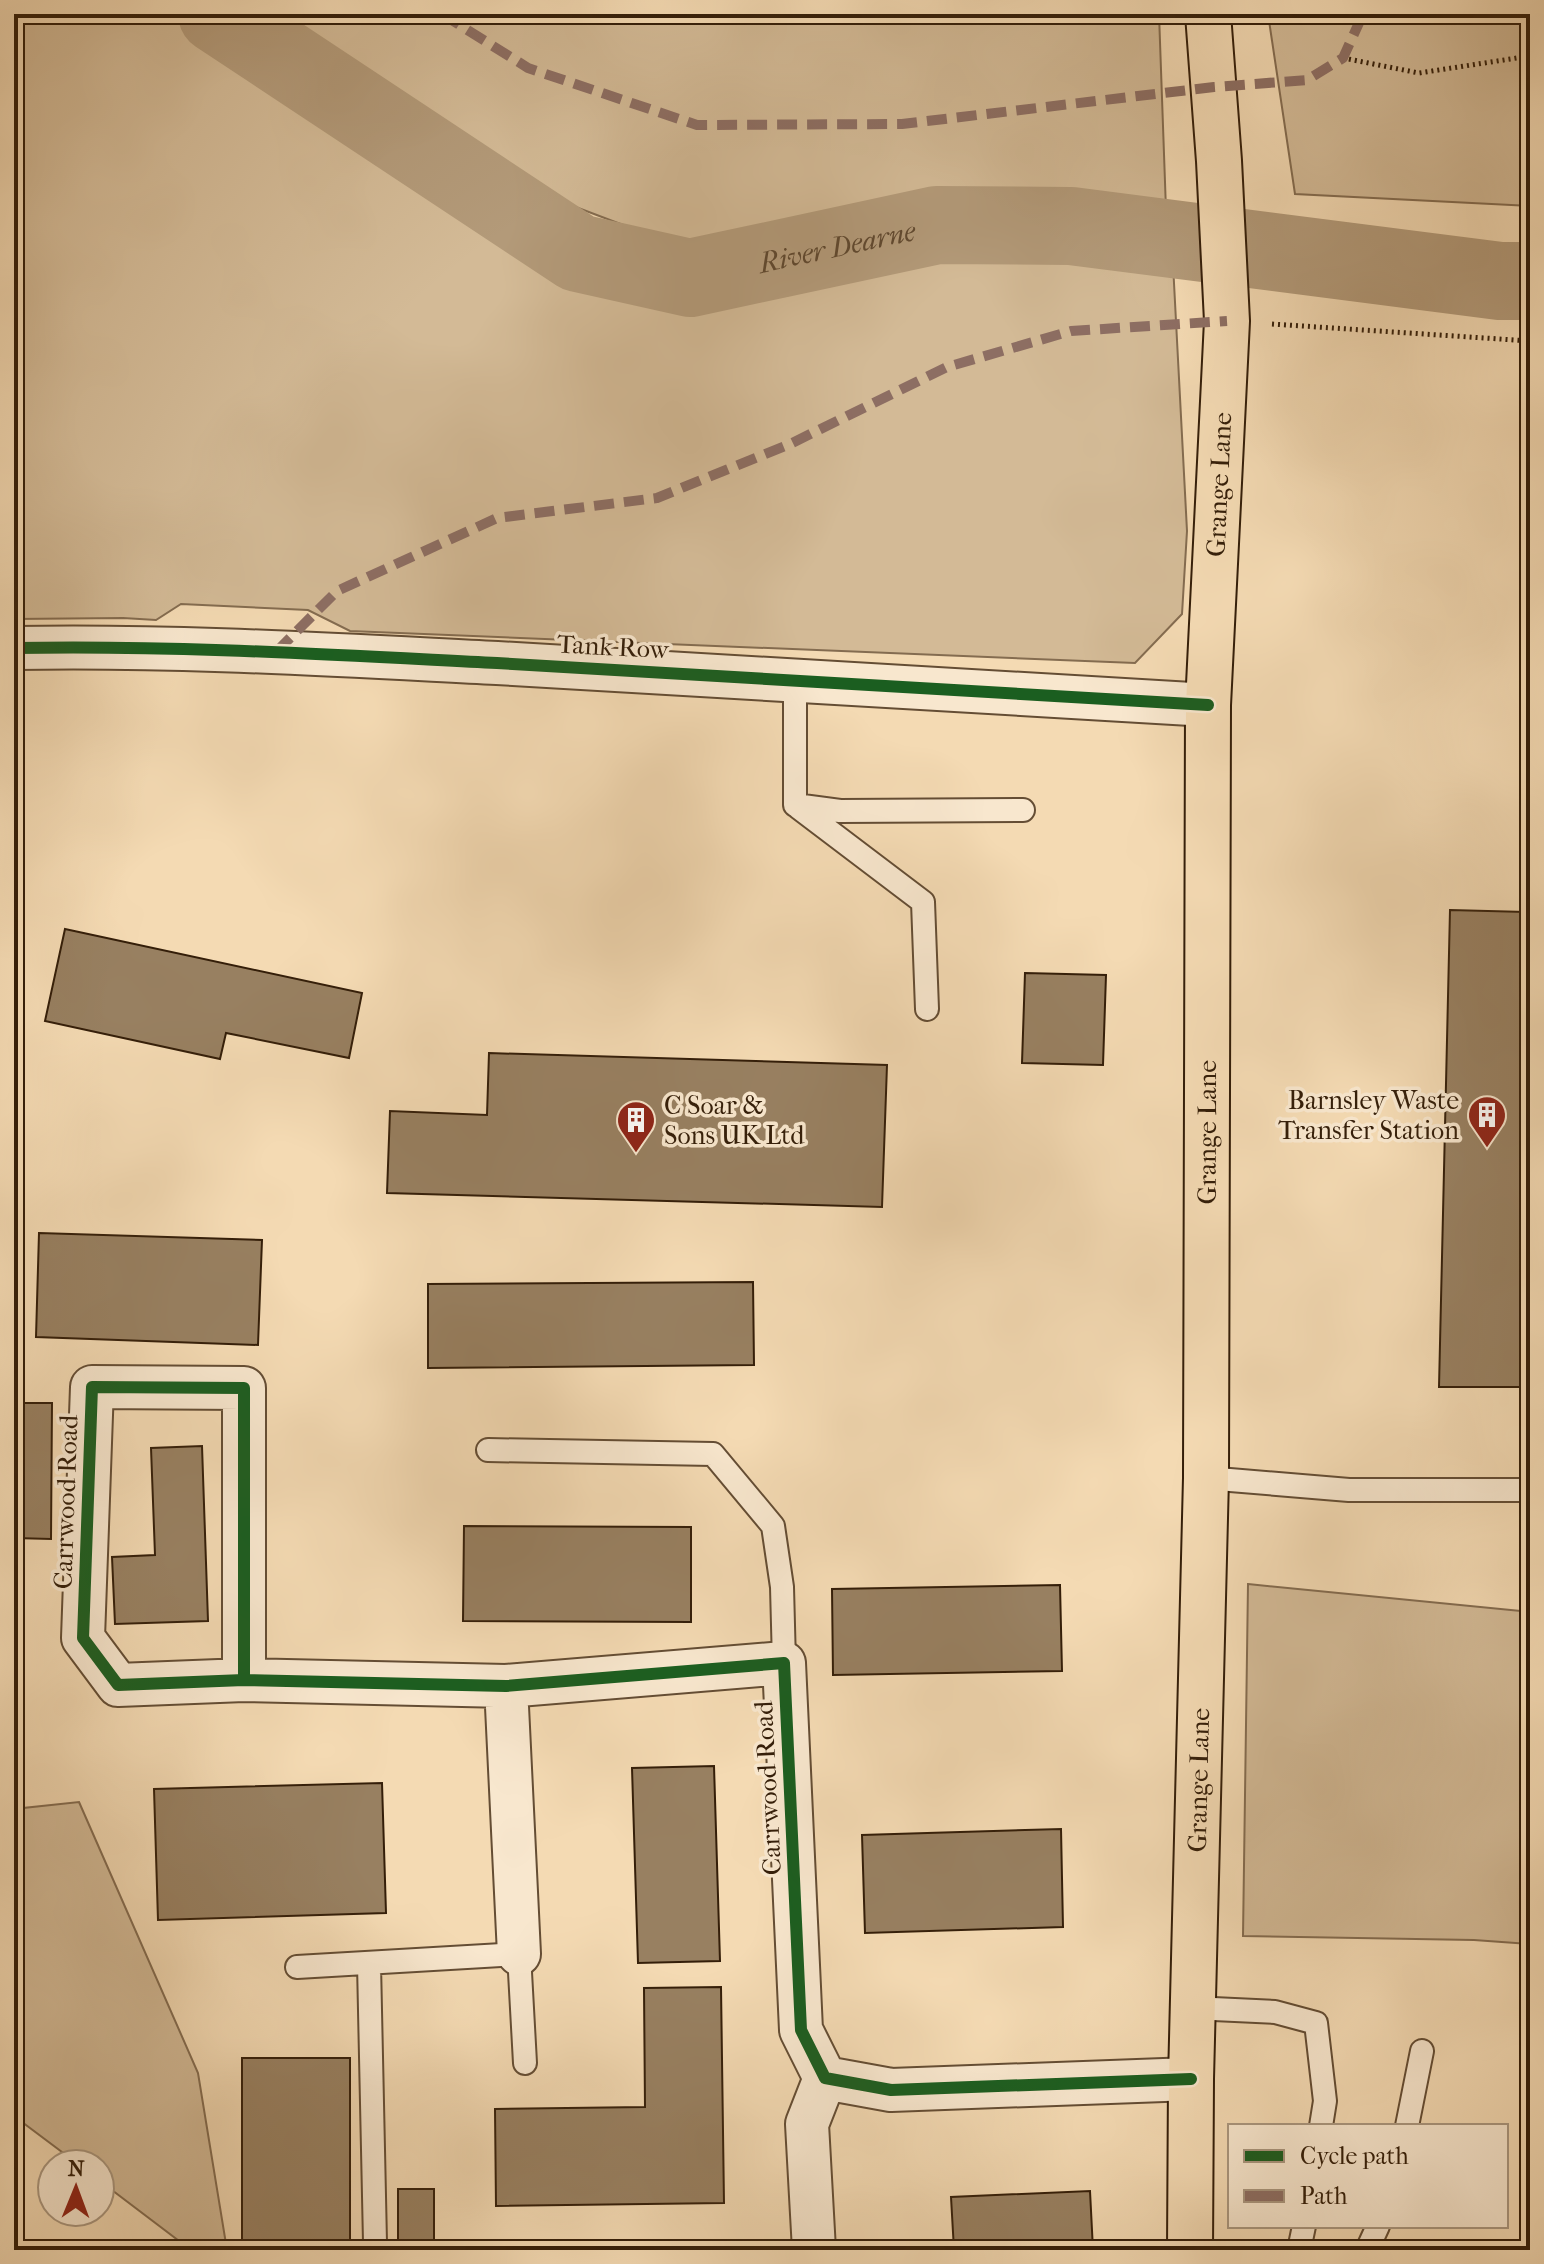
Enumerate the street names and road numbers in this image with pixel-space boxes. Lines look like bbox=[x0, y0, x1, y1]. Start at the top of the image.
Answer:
street label: Grange Lane bbox=[1200, 411, 1238, 557]
street label: Tank Row bbox=[556, 629, 670, 665]
street label: Grange Lane bbox=[1191, 1060, 1223, 1205]
street label: Carrwood Road bbox=[47, 1413, 85, 1590]
street label: Carrwood Road bbox=[748, 1699, 788, 1876]
street label: Grange Lane bbox=[1181, 1707, 1216, 1853]

